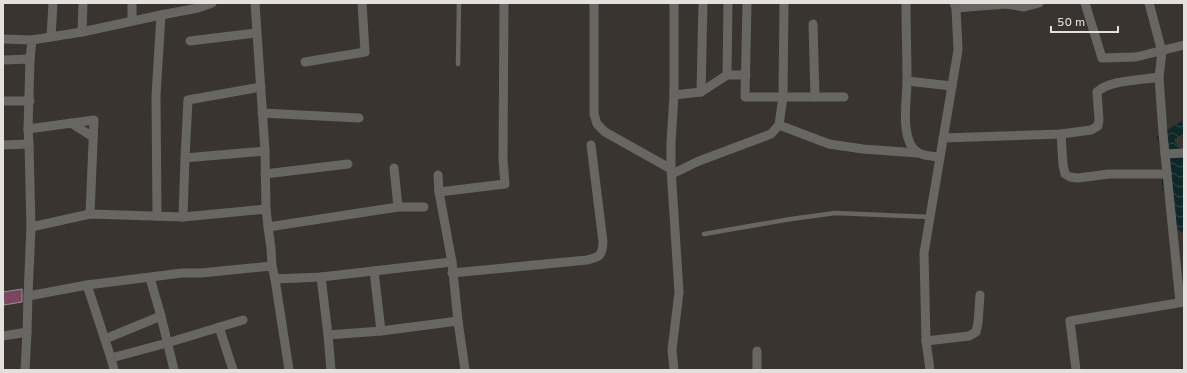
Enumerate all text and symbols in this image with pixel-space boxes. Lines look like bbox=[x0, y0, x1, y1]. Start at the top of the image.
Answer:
scale bar bbox=[1051, 8, 1118, 34]
text: 50 m bbox=[1057, 15, 1085, 31]

